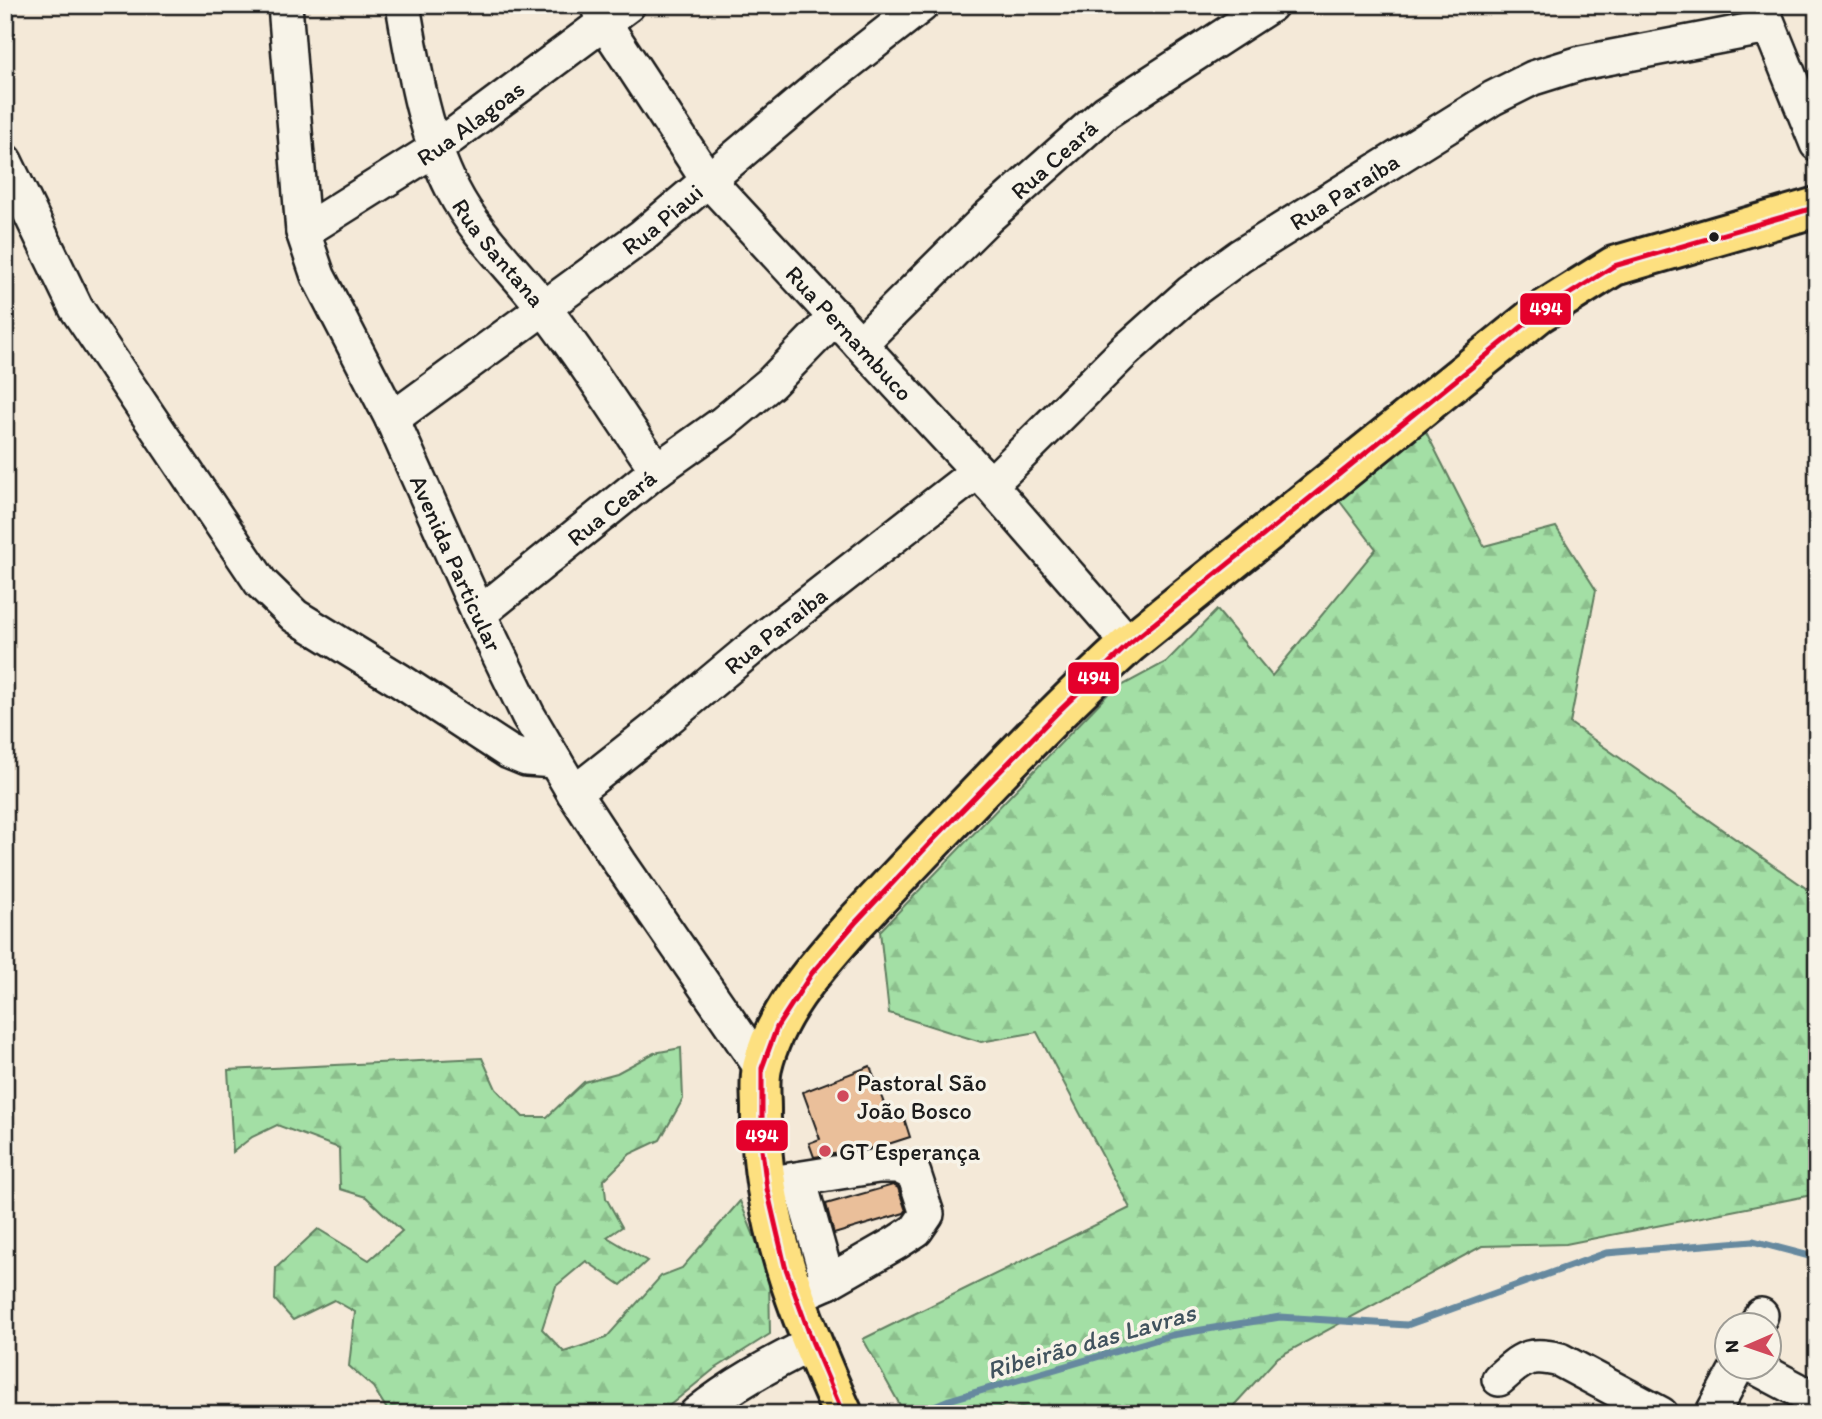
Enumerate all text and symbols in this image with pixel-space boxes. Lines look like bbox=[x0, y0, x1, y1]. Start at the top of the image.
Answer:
street label: Rua Alagoas bbox=[411, 73, 530, 172]
street label: Rua Ceará bbox=[1004, 112, 1103, 205]
street label: Rua Paraíba bbox=[1284, 146, 1404, 236]
street label: Rua Piaui bbox=[616, 177, 708, 261]
street label: Rua Santana bbox=[446, 193, 552, 313]
unlabelled marker bbox=[1707, 230, 1721, 244]
street label: Rua Pernambuco bbox=[780, 259, 920, 406]
line badge: 494 bbox=[1519, 292, 1572, 326]
text: 494 bbox=[1530, 297, 1563, 320]
street label: Rua Ceará bbox=[561, 462, 662, 552]
street label: Avenida Particular bbox=[404, 470, 509, 656]
street label: Rua Paraíba bbox=[718, 580, 833, 680]
line badge: 494 bbox=[1067, 661, 1120, 695]
text: 494 bbox=[1078, 666, 1111, 689]
place label: Pastoral São João Bosco bbox=[857, 1068, 987, 1125]
marker: Pastoral São João Bosco bbox=[835, 1088, 851, 1104]
line badge: 494 bbox=[735, 1119, 789, 1152]
text: 494 bbox=[746, 1124, 779, 1147]
place label: GT Esperança bbox=[839, 1137, 981, 1166]
marker: GT Esperança bbox=[817, 1143, 833, 1159]
water label: Ribeirão das Lavras bbox=[983, 1295, 1200, 1386]
north arrow bbox=[1714, 1310, 1784, 1380]
text: N bbox=[1720, 1340, 1743, 1353]

